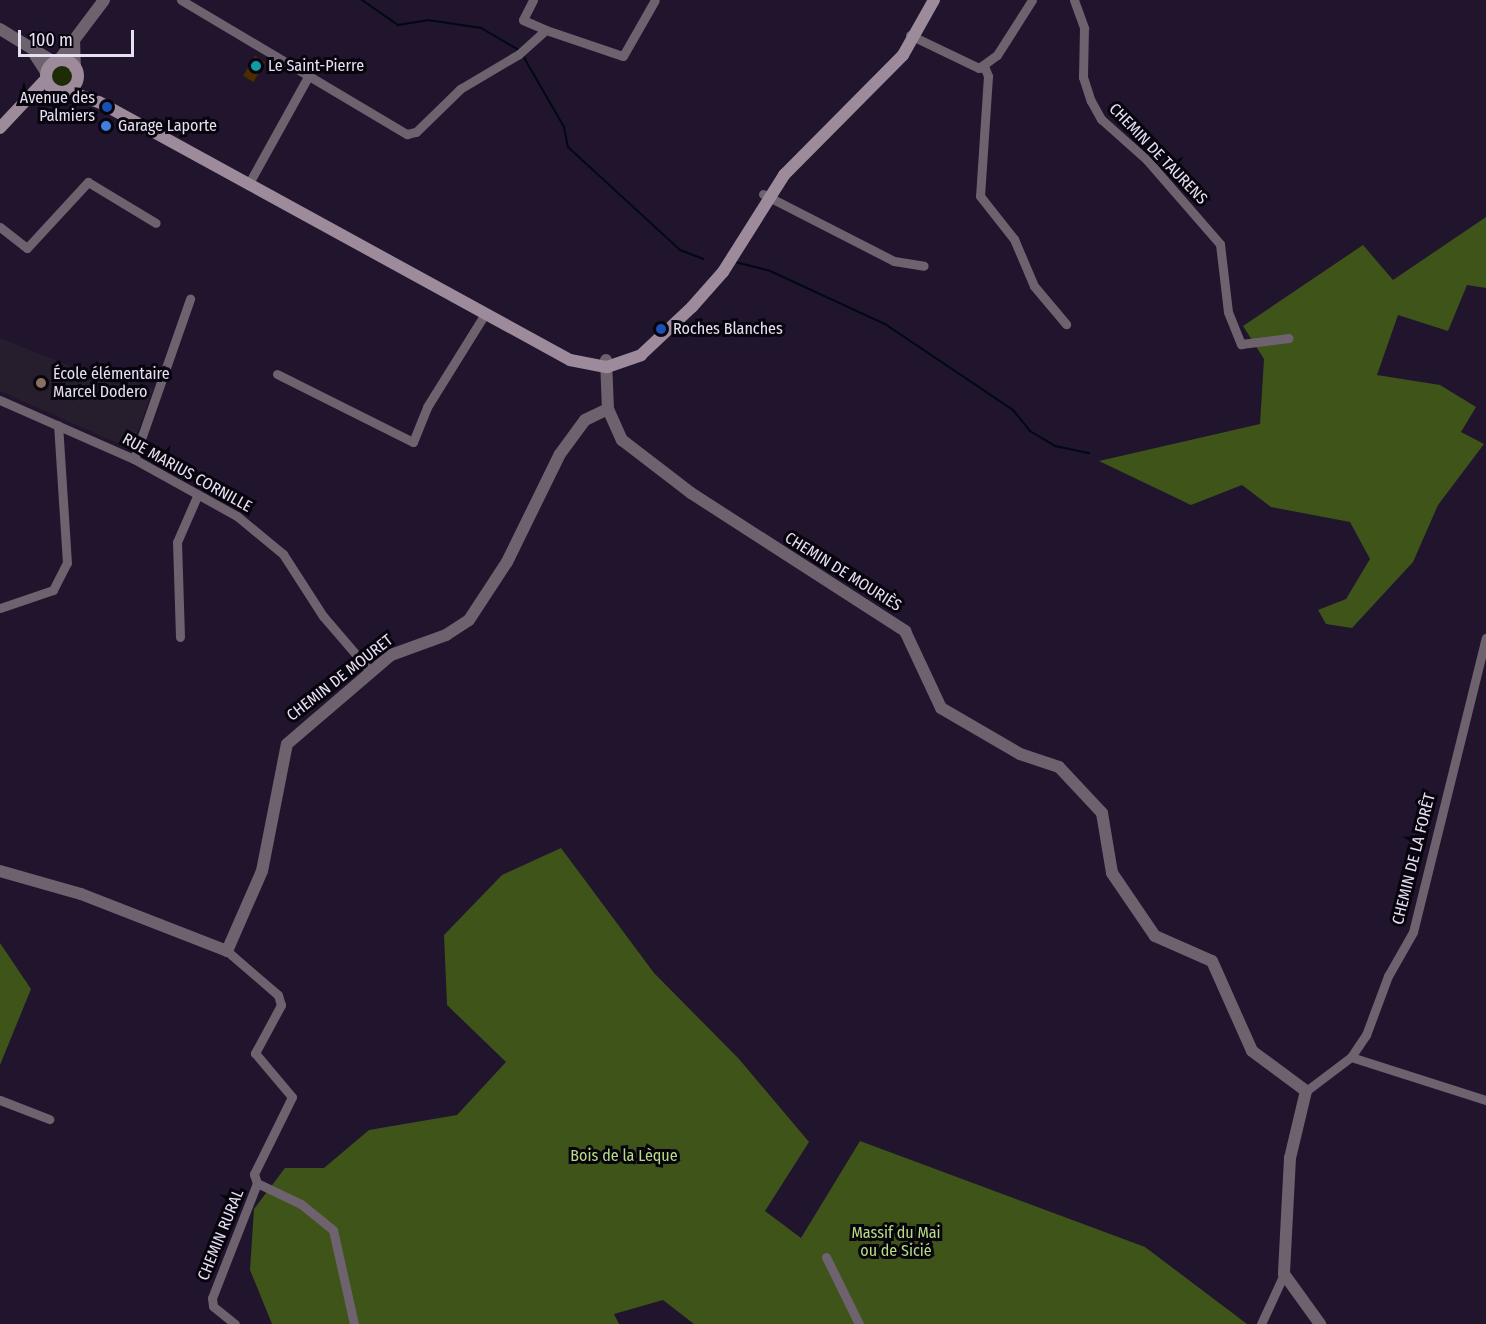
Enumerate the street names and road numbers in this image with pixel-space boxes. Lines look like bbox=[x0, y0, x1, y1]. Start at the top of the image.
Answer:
street label: CHEMIN DE TAURENS bbox=[1105, 99, 1211, 209]
street label: RUE MARIUS CORNILLE bbox=[119, 429, 255, 517]
street label: CHEMIN DE MOURIÈS bbox=[781, 528, 905, 616]
street label: CHEMIN DE MOURET bbox=[283, 631, 397, 725]
street label: CHEMIN DE LA FORÊT bbox=[1388, 791, 1440, 927]
street label: CHEMIN RURAL bbox=[194, 1187, 248, 1283]

